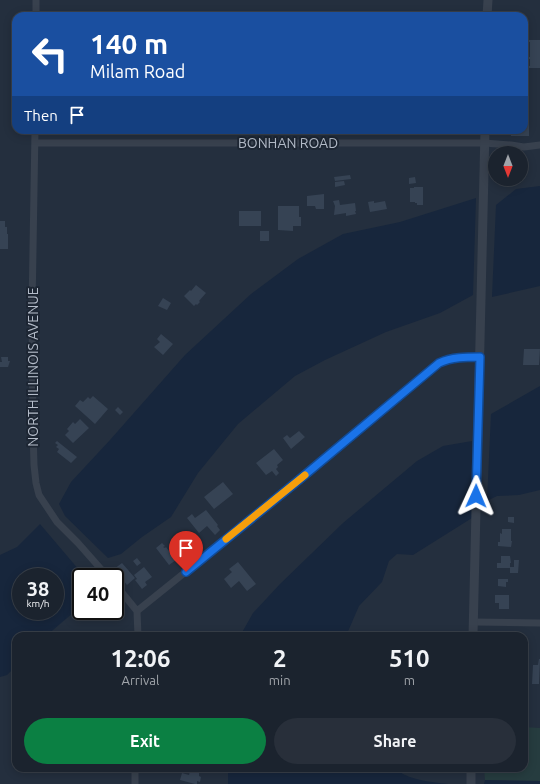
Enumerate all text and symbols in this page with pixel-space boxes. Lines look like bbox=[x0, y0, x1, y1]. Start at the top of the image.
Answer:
icon: left bbox=[24, 28, 76, 80]
text: 140 m bbox=[90, 28, 168, 59]
text: Milam Road bbox=[90, 61, 185, 81]
icon: arrive bbox=[66, 104, 88, 126]
text: Then bbox=[24, 107, 58, 124]
street label: BONHAN ROAD bbox=[238, 135, 338, 151]
north arrow bbox=[488, 146, 528, 186]
map controls bbox=[488, 146, 528, 186]
street label: NORTH ILLINOIS AVENUE bbox=[25, 287, 41, 447]
position arrow bbox=[455, 475, 497, 517]
pin bbox=[169, 531, 203, 572]
icon: arrive bbox=[175, 537, 197, 559]
speed limit sign: 40 bbox=[72, 568, 124, 620]
text: 38 bbox=[27, 577, 49, 600]
text: km/h bbox=[26, 598, 50, 609]
text: 12:06 bbox=[110, 645, 170, 672]
text: 2 bbox=[273, 645, 286, 672]
text: 510 bbox=[389, 645, 430, 672]
text: Arrival bbox=[121, 673, 159, 687]
text: min bbox=[269, 673, 291, 687]
text: m bbox=[404, 673, 415, 687]
button: Exit bbox=[24, 718, 266, 764]
button: Share bbox=[274, 718, 516, 764]

